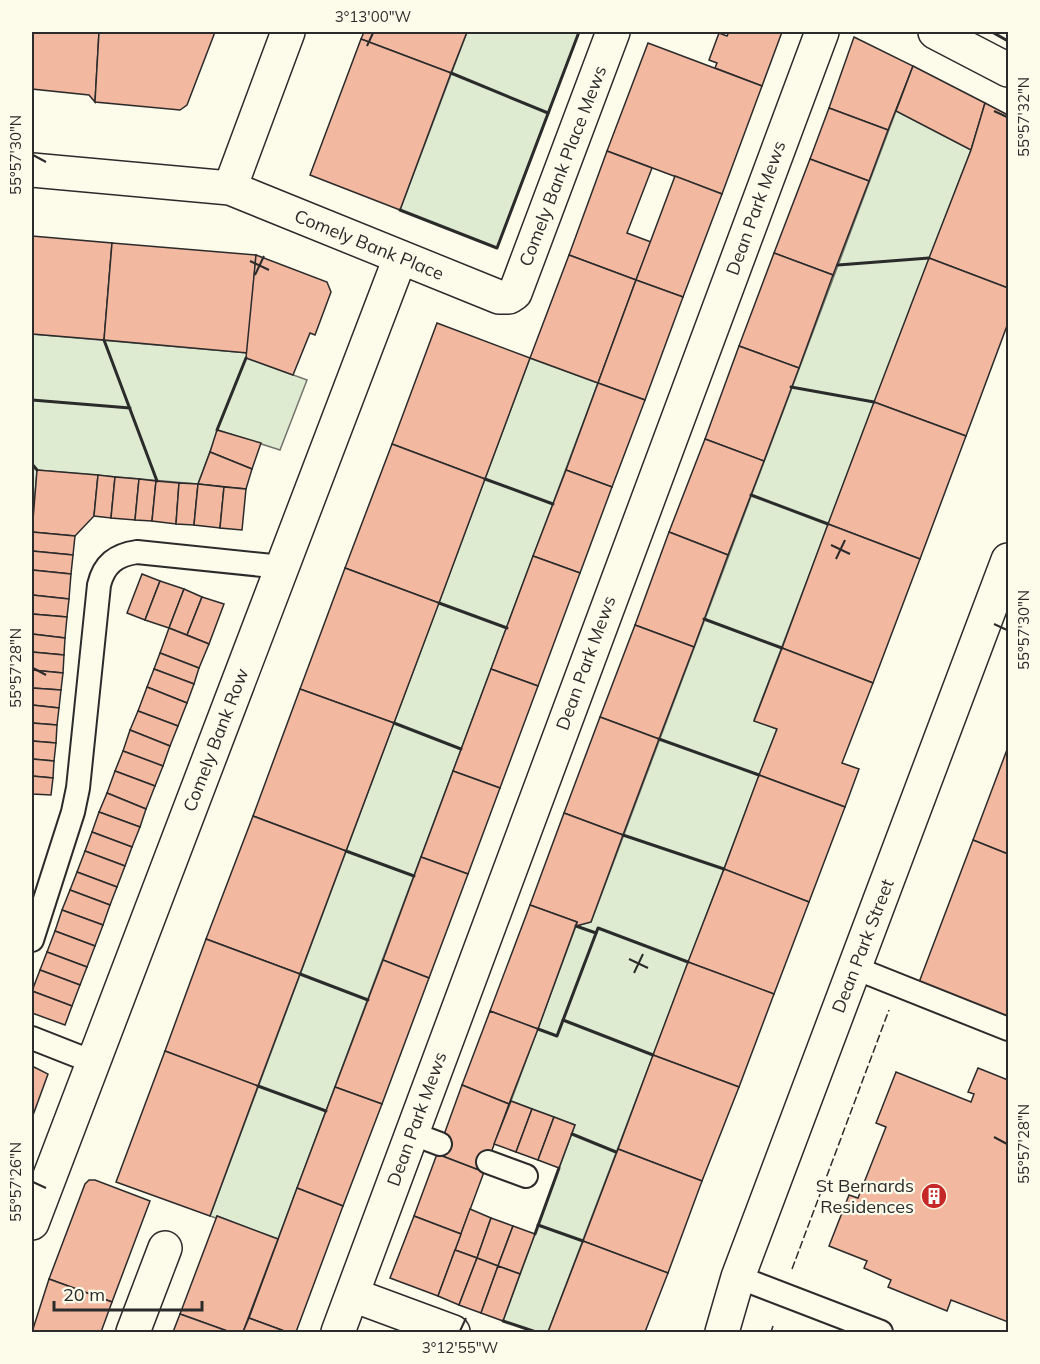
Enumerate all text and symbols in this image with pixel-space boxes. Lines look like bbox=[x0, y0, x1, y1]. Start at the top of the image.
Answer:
text: 3°13'00"W bbox=[335, 7, 412, 26]
street label: Comely Bank Place Mews bbox=[514, 62, 611, 269]
text: 55°57'32"N bbox=[1014, 77, 1033, 157]
text: 55°57'30"N bbox=[6, 115, 25, 195]
street label: Dean Park Mews bbox=[721, 137, 791, 278]
street label: Comely Bank Place bbox=[291, 204, 447, 285]
text: 55°57'30"N bbox=[1014, 590, 1033, 670]
street label: Dean Park Mews bbox=[551, 592, 621, 733]
text: 55°57'28"N bbox=[6, 628, 25, 708]
street label: Comely Bank Row bbox=[178, 665, 254, 815]
street label: Dean Park Street bbox=[826, 876, 899, 1016]
street label: Dean Park Mews bbox=[382, 1048, 452, 1189]
text: 55°57'28"N bbox=[1014, 1104, 1033, 1184]
text: 55°57'26"N bbox=[6, 1142, 25, 1222]
place label: St Bernards Residences bbox=[816, 1174, 914, 1218]
building icon: St Bernards Residences bbox=[919, 1181, 949, 1211]
scale bar bbox=[54, 1274, 202, 1312]
text: 20 m bbox=[63, 1283, 105, 1306]
text: 3°12'55"W bbox=[422, 1338, 499, 1357]

